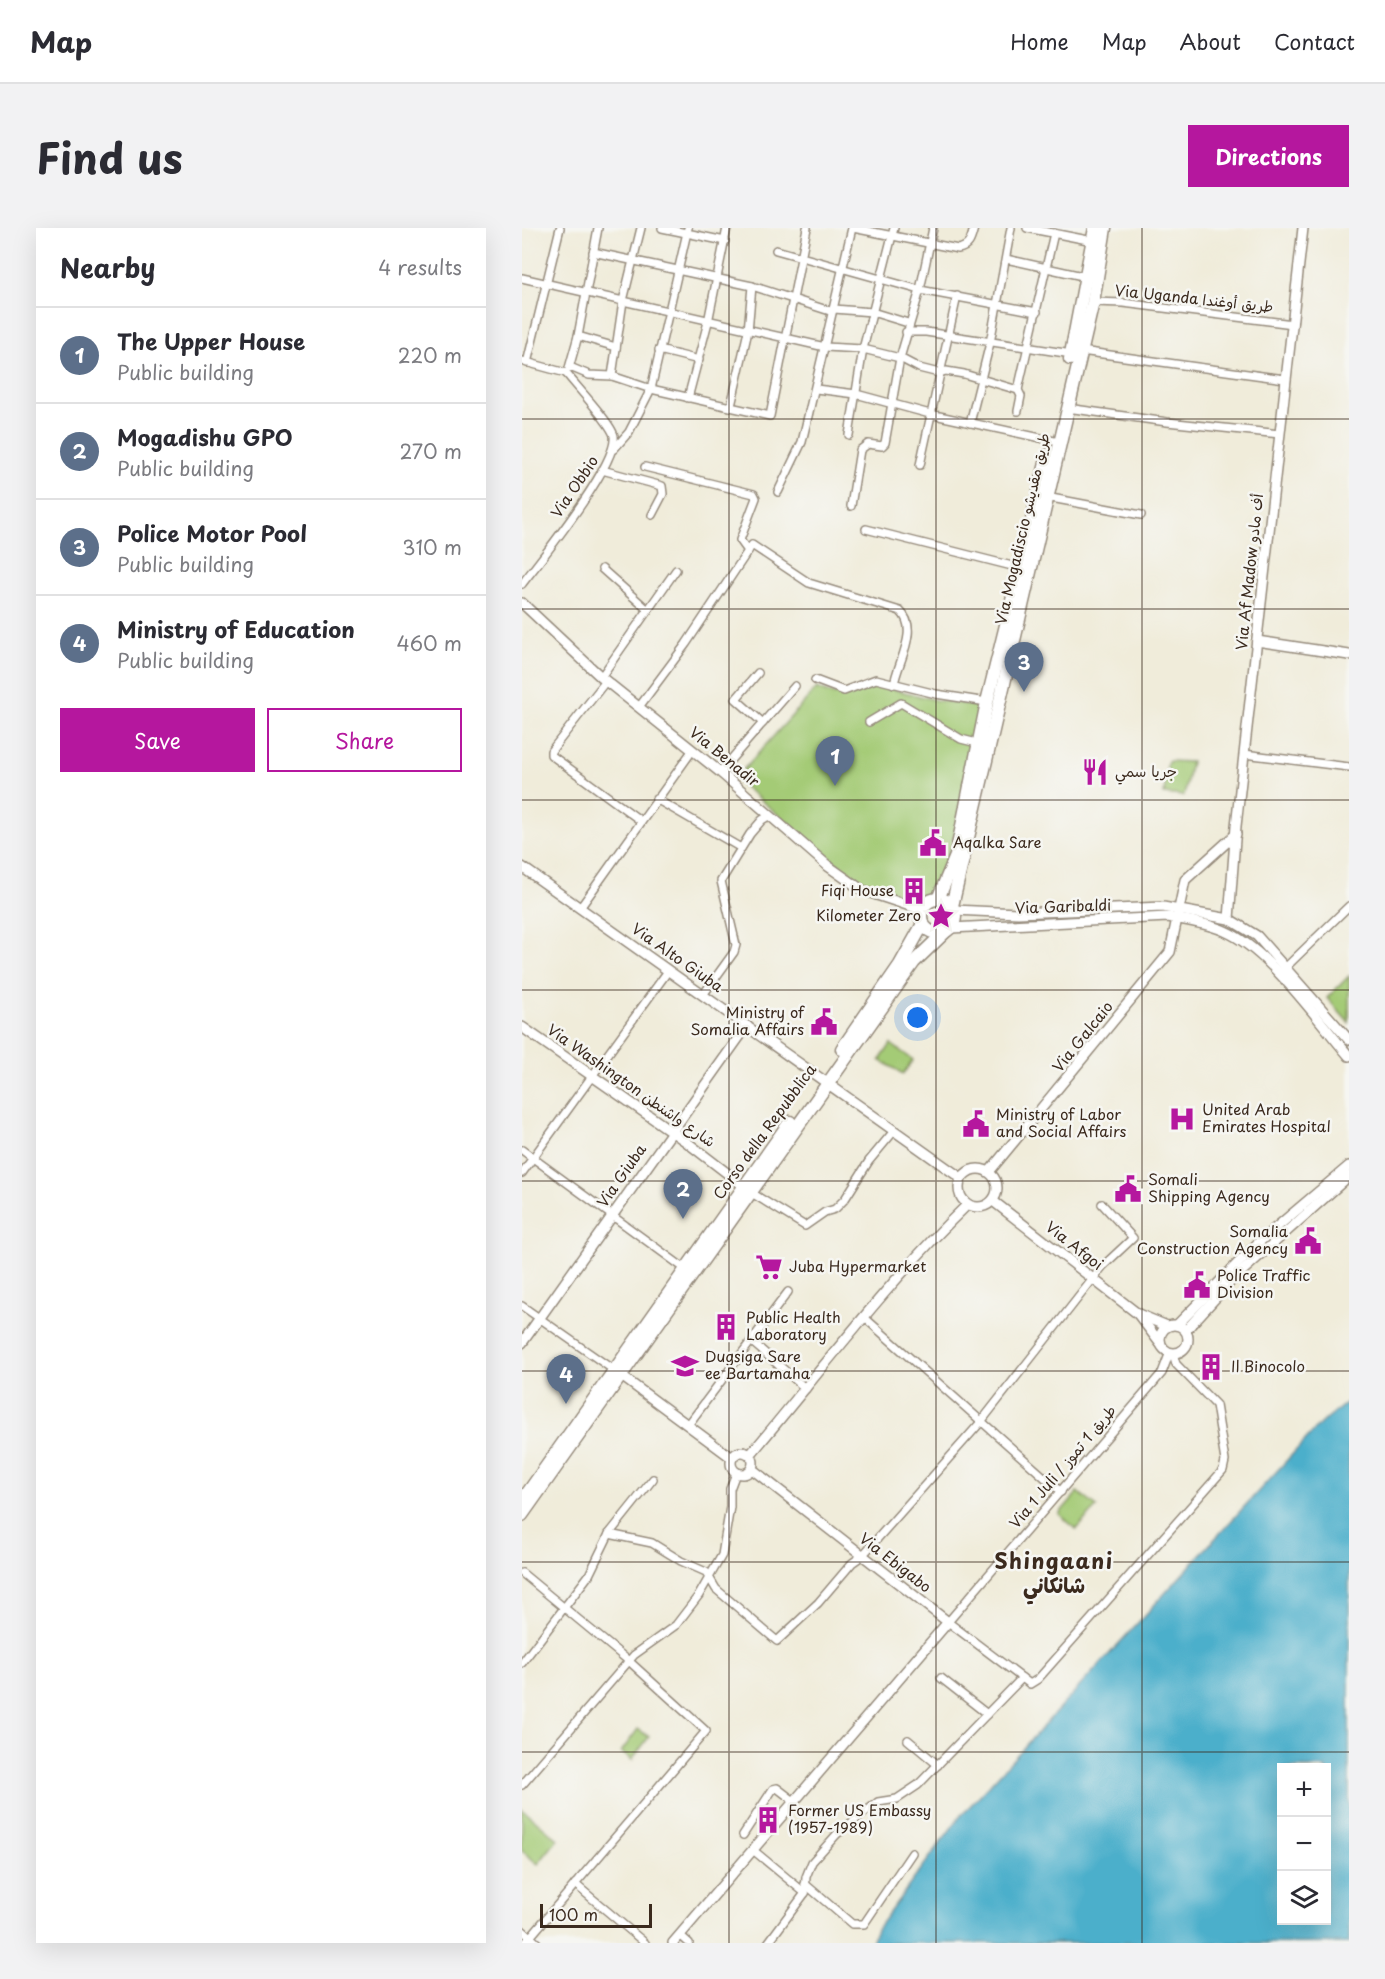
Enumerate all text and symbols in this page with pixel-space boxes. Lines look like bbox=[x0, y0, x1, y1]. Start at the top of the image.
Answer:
text: Map bbox=[30, 20, 92, 63]
text: Home bbox=[1010, 25, 1069, 57]
text: Map bbox=[1102, 25, 1147, 57]
text: About bbox=[1180, 25, 1241, 57]
text: Contact bbox=[1274, 25, 1355, 57]
text: Find us bbox=[36, 125, 183, 188]
button: Directions bbox=[1188, 125, 1349, 187]
text: Nearby bbox=[60, 248, 155, 287]
text: 4 results bbox=[378, 252, 462, 282]
street label: Via Uganda طريق أوغندا bbox=[1114, 278, 1275, 317]
text: The Upper House bbox=[117, 324, 305, 357]
text: 1 bbox=[75, 340, 84, 370]
text: 220 m bbox=[398, 340, 462, 370]
text: Public building bbox=[117, 357, 254, 387]
text: Mogadishu GPO bbox=[117, 420, 293, 453]
street label: Via Mogadiscio طريق مقديشو bbox=[988, 430, 1055, 627]
text: 2 bbox=[72, 436, 87, 466]
text: 270 m bbox=[399, 436, 462, 466]
street label: Via Obbio bbox=[544, 450, 603, 522]
text: Public building bbox=[117, 453, 254, 483]
street label: Via Af Madow أف مادو bbox=[1229, 492, 1268, 651]
text: Police Motor Pool bbox=[117, 516, 307, 549]
text: 3 bbox=[73, 532, 86, 562]
text: 310 m bbox=[402, 532, 462, 562]
text: Public building bbox=[117, 549, 254, 579]
text: Ministry of Education bbox=[117, 612, 355, 645]
text: 4 bbox=[73, 628, 86, 658]
text: 460 m bbox=[396, 628, 462, 658]
pin: 3 bbox=[1004, 642, 1044, 692]
text: Public building bbox=[117, 645, 254, 675]
button: Save bbox=[60, 708, 255, 772]
button: Share bbox=[267, 708, 462, 772]
street label: Via Benadir bbox=[685, 720, 765, 792]
pin: 1 bbox=[816, 736, 854, 786]
restaurant icon: جريا سمي bbox=[1080, 757, 1110, 787]
place label: جريا سمي bbox=[1115, 759, 1177, 785]
public building icon: Aqalka Sare bbox=[918, 828, 948, 858]
place label: Aqalka Sare bbox=[953, 830, 1042, 853]
building icon: Fiqi House bbox=[899, 876, 929, 906]
place label: Fiqi House bbox=[821, 878, 894, 901]
street label: Via Garibaldi bbox=[1014, 892, 1112, 919]
place icon: Kilometer Zero bbox=[926, 901, 956, 931]
place label: Kilometer Zero bbox=[816, 903, 921, 926]
street label: Via Alto Giuba bbox=[627, 917, 729, 997]
street label: Via Galcaio bbox=[1046, 996, 1118, 1077]
place label: Ministry of Somalia Affairs bbox=[691, 1000, 805, 1040]
your location bbox=[903, 1003, 932, 1032]
public building icon: Ministry of Somalia Affairs bbox=[809, 1007, 839, 1037]
street label: Via Washington شارع واشنطن bbox=[543, 1018, 721, 1152]
street label: Corso della Repubblica bbox=[707, 1058, 821, 1204]
place label: United Arab Emirates Hospital bbox=[1202, 1097, 1331, 1137]
place label: Ministry of Labor and Social Affairs bbox=[996, 1102, 1127, 1142]
hospital icon: United Arab Emirates Hospital bbox=[1167, 1104, 1197, 1134]
public building icon: Ministry of Labor and Social Affairs bbox=[961, 1109, 991, 1139]
street label: Via Giuba bbox=[590, 1138, 651, 1212]
place label: Somali Shipping Agency bbox=[1148, 1167, 1270, 1207]
pin: 2 bbox=[664, 1170, 702, 1219]
public building icon: Somali Shipping Agency bbox=[1113, 1174, 1143, 1204]
street label: Via Afgoi bbox=[1041, 1215, 1109, 1275]
place label: Somalia Construction Agency bbox=[1137, 1219, 1289, 1259]
public building icon: Somalia Construction Agency bbox=[1293, 1226, 1323, 1256]
supermarket icon: Juba Hypermarket bbox=[754, 1252, 784, 1282]
place label: Juba Hypermarket bbox=[789, 1254, 926, 1277]
place label: Police Traffic Division bbox=[1217, 1263, 1311, 1303]
public building icon: Police Traffic Division bbox=[1182, 1270, 1212, 1300]
place label: Public Health Laboratory bbox=[746, 1305, 841, 1345]
building icon: Public Health Laboratory bbox=[711, 1312, 741, 1342]
place label: Dugsiga Sare ee Bartamaha bbox=[705, 1344, 811, 1384]
school or university icon: Dugsiga Sare ee Bartamaha bbox=[670, 1351, 700, 1381]
building icon: Il Binocolo bbox=[1196, 1352, 1226, 1382]
pin: 4 bbox=[546, 1354, 585, 1404]
place label: Il Binocolo bbox=[1231, 1354, 1305, 1377]
street label: Via 1 Juli / طريق 1 تموز bbox=[1003, 1399, 1121, 1533]
street label: Via Ebigabo bbox=[855, 1526, 937, 1597]
district label: Shingaani شانكاني bbox=[994, 1544, 1114, 1605]
map controls bbox=[1277, 1763, 1331, 1925]
button: + bbox=[1277, 1763, 1331, 1817]
place label: Former US Embassy (1957-1989) bbox=[788, 1798, 931, 1838]
building icon: Former US Embassy (1957-1989) bbox=[753, 1805, 783, 1835]
button: − bbox=[1277, 1817, 1331, 1871]
button: layers bbox=[1277, 1871, 1331, 1925]
scale bar bbox=[540, 1901, 652, 1928]
text: 100 m bbox=[549, 1902, 598, 1926]

